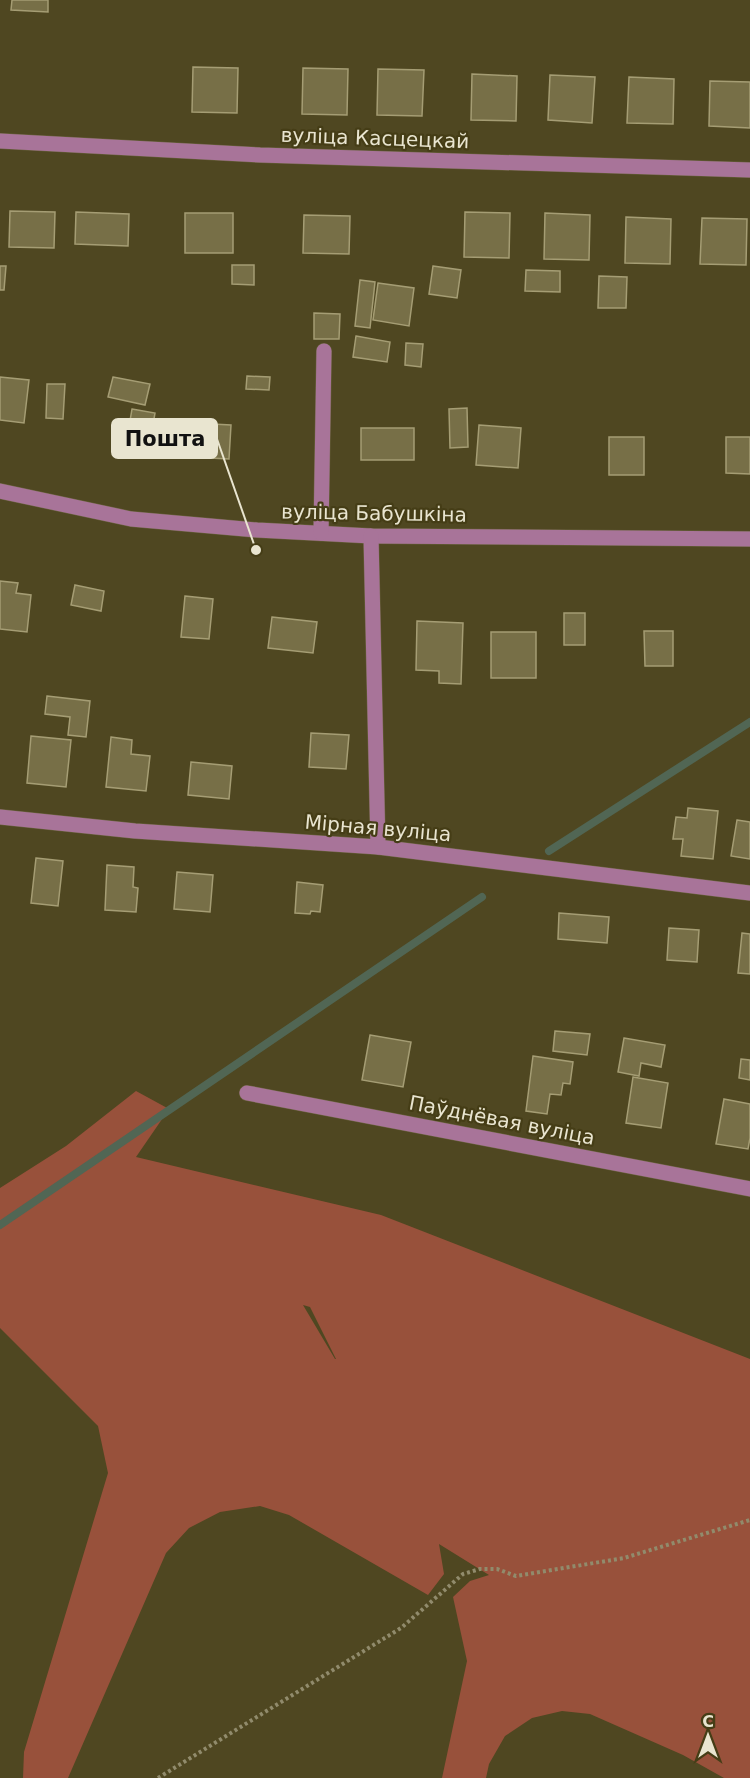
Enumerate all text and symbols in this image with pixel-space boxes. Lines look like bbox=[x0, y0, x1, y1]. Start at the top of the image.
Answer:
street label: вуліца Касцецкай bbox=[280, 123, 470, 153]
callout: Пошта bbox=[112, 419, 217, 458]
text: Пошта bbox=[125, 427, 205, 451]
street label: вуліца Бабушкіна bbox=[281, 499, 467, 527]
street label: Мірная вуліца bbox=[304, 810, 452, 846]
street label: Паўднёвая вуліца bbox=[407, 1090, 597, 1150]
north arrow bbox=[678, 1706, 738, 1766]
text: С bbox=[702, 1712, 714, 1731]

